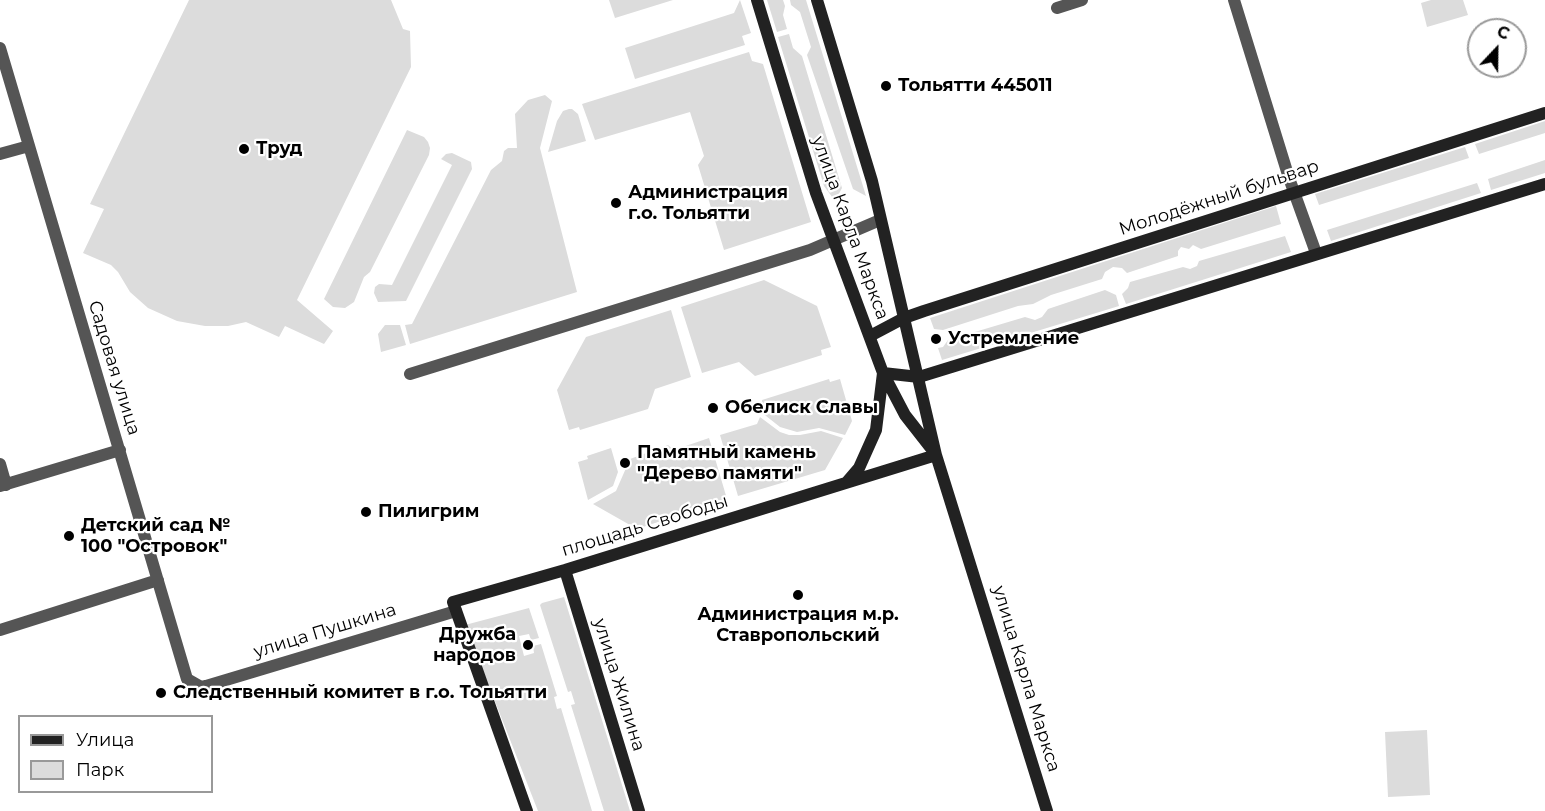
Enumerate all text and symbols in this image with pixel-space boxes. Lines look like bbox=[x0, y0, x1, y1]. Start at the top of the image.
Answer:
north arrow bbox=[1467, 18, 1527, 78]
text: С bbox=[1494, 22, 1512, 44]
place label: Тольятти 445011 bbox=[898, 75, 1053, 97]
marker: Тольятти 445011 bbox=[879, 79, 893, 93]
street label: улица Карла Маркса bbox=[807, 133, 893, 323]
place label: Труд bbox=[256, 138, 302, 160]
marker: Труд bbox=[237, 142, 251, 156]
street label: Молодёжный бульвар bbox=[1116, 155, 1322, 241]
place label: Администрация г.о. Тольятти bbox=[628, 182, 788, 224]
marker: Администрация г.о. Тольятти bbox=[609, 196, 623, 210]
street label: Садовая улица bbox=[83, 298, 145, 438]
place label: Устремление bbox=[948, 328, 1079, 350]
marker: Устремление bbox=[929, 332, 943, 346]
place label: Обелиск Славы bbox=[725, 397, 878, 419]
marker: Обелиск Славы bbox=[706, 401, 720, 415]
place label: Памятный камень "Дерево памяти" bbox=[637, 442, 816, 484]
marker: Памятный камень "Дерево памяти" bbox=[618, 456, 632, 470]
street label: площадь Свободы bbox=[559, 490, 731, 562]
place label: Пилигрим bbox=[378, 501, 479, 523]
marker: Пилигрим bbox=[359, 505, 373, 519]
place label: Детский сад № 100 "Островок" bbox=[81, 515, 230, 558]
marker: Детский сад № 100 "Островок" bbox=[62, 529, 76, 543]
street label: улица Карла Маркса bbox=[987, 583, 1065, 775]
marker: Администрация м.р. Ставропольский bbox=[791, 588, 805, 602]
street label: улица Пушкина bbox=[251, 599, 399, 663]
place label: Администрация м.р. Ставропольский bbox=[697, 604, 899, 646]
street label: улица Жилина bbox=[589, 616, 649, 754]
place label: Дружба народов bbox=[433, 624, 516, 666]
marker: Дружба народов bbox=[521, 638, 535, 652]
place label: Следственный комитет в г.о. Тольятти bbox=[173, 682, 547, 704]
marker: Следственный комитет в г.о. Тольятти bbox=[154, 686, 168, 700]
legend bbox=[18, 715, 213, 793]
text: Улица bbox=[76, 729, 134, 751]
text: Парк bbox=[76, 759, 124, 781]

